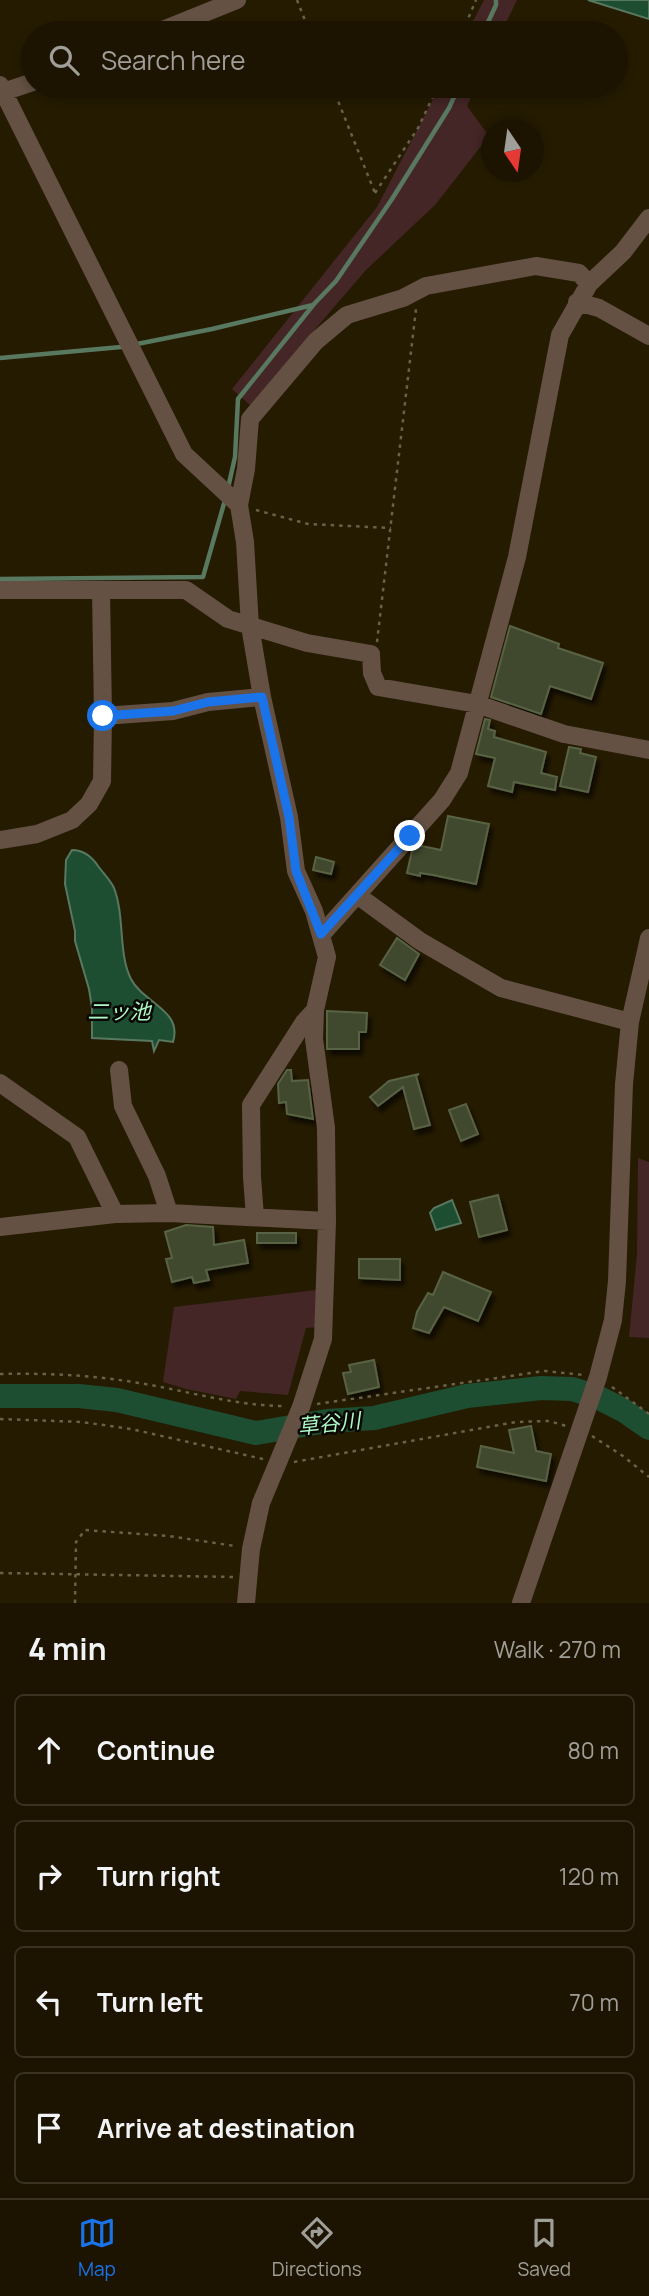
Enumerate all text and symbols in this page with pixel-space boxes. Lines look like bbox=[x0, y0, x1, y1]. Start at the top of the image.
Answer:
search box bbox=[21, 21, 628, 98]
icon: search bbox=[45, 41, 83, 79]
text: Search here bbox=[101, 42, 246, 78]
north arrow bbox=[481, 119, 544, 182]
route start bbox=[87, 700, 118, 731]
route end bbox=[394, 820, 425, 851]
water label: 二ッ池 bbox=[88, 997, 152, 1025]
water label: 草谷川 bbox=[296, 1406, 364, 1440]
text: 4 min bbox=[28, 1628, 106, 1669]
text: Walk · 270 m bbox=[494, 1633, 621, 1665]
icon: ahead bbox=[30, 1731, 68, 1769]
text: Continue bbox=[97, 1732, 215, 1768]
text: 80 m bbox=[568, 1734, 619, 1766]
icon: right bbox=[30, 1857, 68, 1895]
text: Turn right bbox=[97, 1858, 221, 1894]
text: 120 m bbox=[559, 1860, 619, 1892]
icon: left bbox=[30, 1983, 68, 2021]
text: Turn left bbox=[97, 1984, 204, 2020]
text: 70 m bbox=[569, 1986, 619, 2018]
icon: arrive bbox=[30, 2109, 68, 2147]
text: Arrive at destination bbox=[97, 2110, 355, 2146]
tab: Map bbox=[78, 2214, 116, 2282]
tab: Directions bbox=[272, 2214, 362, 2282]
tab: Saved bbox=[518, 2214, 571, 2282]

